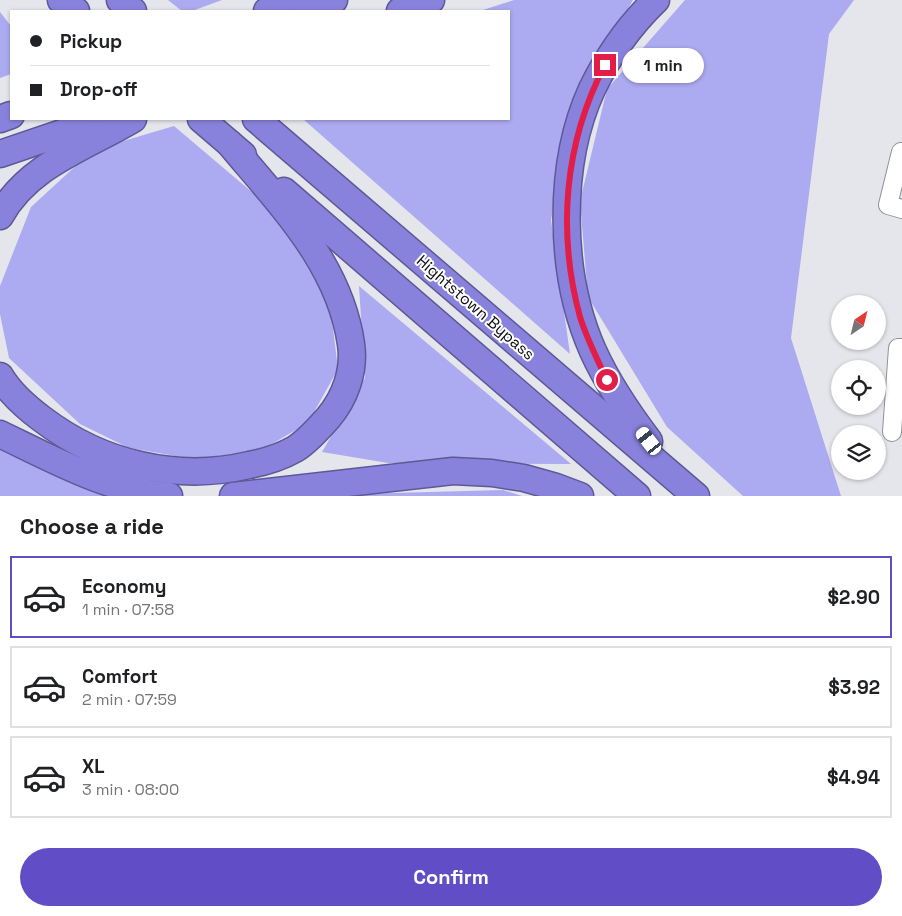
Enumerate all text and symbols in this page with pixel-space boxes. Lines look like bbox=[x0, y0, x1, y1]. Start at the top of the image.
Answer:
text: Pickup bbox=[60, 29, 122, 54]
callout: 1 min bbox=[622, 48, 705, 82]
route end bbox=[594, 54, 616, 76]
text: 1 min bbox=[643, 55, 683, 76]
text: Drop-off bbox=[60, 77, 138, 102]
street label: Hightstown Bypass bbox=[412, 250, 539, 365]
north arrow bbox=[831, 295, 886, 350]
map controls bbox=[831, 295, 886, 480]
button: locate bbox=[831, 360, 886, 415]
route start bbox=[596, 369, 618, 391]
car bbox=[633, 425, 664, 457]
button: layers bbox=[831, 425, 886, 480]
text: Choose a ride bbox=[20, 512, 164, 540]
text: Economy bbox=[82, 574, 166, 599]
icon: car bbox=[22, 575, 67, 620]
text: $2.90 bbox=[828, 585, 880, 610]
text: 1 min · 07:58 bbox=[82, 599, 174, 620]
text: Comfort bbox=[82, 664, 158, 689]
icon: car bbox=[22, 665, 67, 710]
text: $3.92 bbox=[828, 675, 880, 700]
text: 2 min · 07:59 bbox=[82, 689, 177, 710]
text: XL bbox=[82, 754, 105, 779]
icon: car bbox=[22, 755, 67, 800]
text: $4.94 bbox=[827, 765, 880, 790]
text: 3 min · 08:00 bbox=[82, 779, 179, 800]
button: Confirm bbox=[20, 848, 882, 906]

